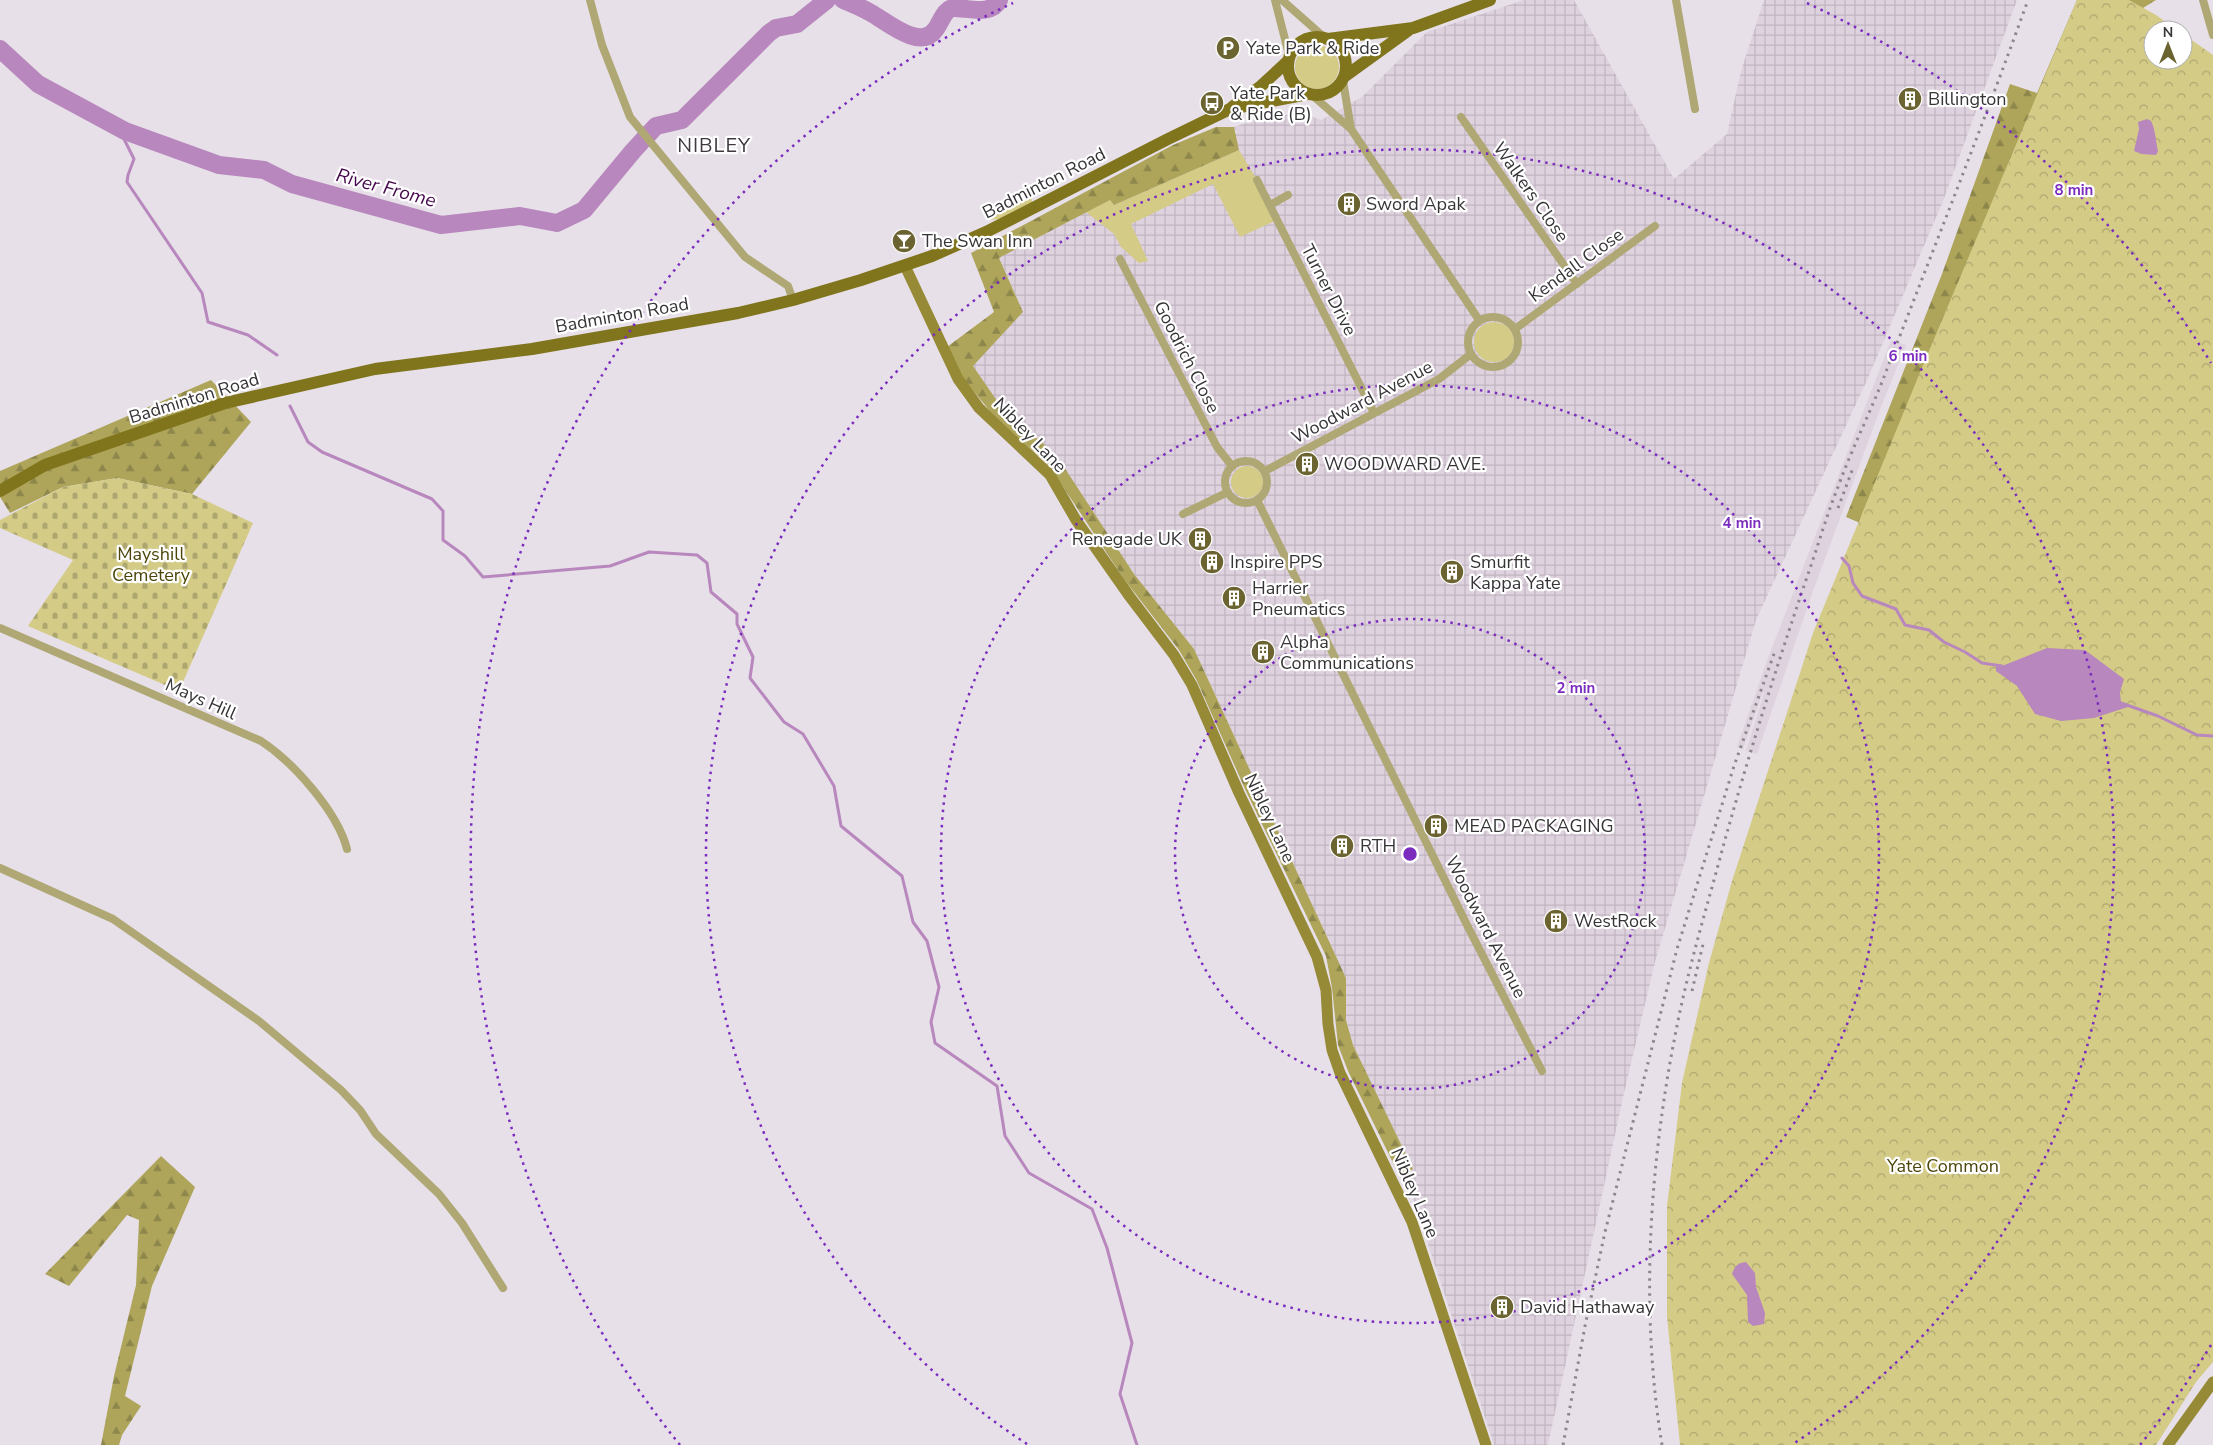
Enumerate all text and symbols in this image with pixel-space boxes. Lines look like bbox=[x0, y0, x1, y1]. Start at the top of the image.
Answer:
north arrow bbox=[2143, 20, 2193, 70]
text: N bbox=[2163, 23, 2173, 42]
parking icon: Yate Park & Ride bbox=[1215, 35, 1241, 61]
place label: Yate Park & Ride bbox=[1245, 36, 1379, 60]
place label: Yate Park & Ride (B) bbox=[1229, 81, 1312, 126]
building icon: Billington bbox=[1897, 86, 1923, 112]
place label: Billington bbox=[1928, 87, 2006, 111]
bus stop icon: Yate Park & Ride (B) bbox=[1199, 90, 1225, 116]
district label: NIBLEY bbox=[677, 132, 751, 159]
street label: Walkers Close bbox=[1488, 137, 1574, 247]
street label: Badminton Road bbox=[978, 142, 1110, 224]
water label: River Frome bbox=[333, 162, 439, 214]
text: 8 min bbox=[2055, 180, 2093, 200]
building icon: Sword Apak bbox=[1336, 191, 1362, 217]
place label: Sword Apak bbox=[1366, 192, 1467, 216]
street label: Kendall Close bbox=[1524, 222, 1628, 308]
bar icon: The Swan Inn bbox=[891, 228, 917, 254]
place label: The Swan Inn bbox=[922, 229, 1033, 253]
street label: Turner Drive bbox=[1296, 240, 1362, 340]
street label: Badminton Road bbox=[553, 291, 691, 339]
street label: Goodrich Close bbox=[1148, 297, 1226, 417]
text: 6 min bbox=[1889, 346, 1927, 366]
street label: Woodward Avenue bbox=[1287, 355, 1437, 449]
street label: Badminton Road bbox=[126, 367, 262, 429]
street label: Nibley Lane bbox=[988, 392, 1072, 478]
building icon: WOODWARD AVE. bbox=[1294, 451, 1320, 477]
place label: WOODWARD AVE. bbox=[1324, 452, 1486, 476]
text: 4 min bbox=[1723, 513, 1761, 533]
building icon: Renegade UK bbox=[1187, 526, 1213, 552]
place label: Renegade UK bbox=[1072, 527, 1183, 551]
park label: Mayshill Cemetery bbox=[112, 542, 191, 587]
building icon: Inspire PPS bbox=[1199, 549, 1225, 575]
place label: Inspire PPS bbox=[1230, 550, 1323, 574]
place label: Smurfit Kappa Yate bbox=[1470, 550, 1561, 595]
building icon: Smurfit Kappa Yate bbox=[1439, 559, 1465, 585]
place label: Harrier Pneumatics bbox=[1252, 576, 1346, 621]
building icon: Harrier Pneumatics bbox=[1221, 585, 1247, 611]
place label: Alpha Communications bbox=[1280, 630, 1414, 675]
building icon: Alpha Communications bbox=[1250, 639, 1276, 665]
street label: Mays Hill bbox=[162, 673, 241, 726]
text: 2 min bbox=[1557, 678, 1595, 698]
street label: Nibley Lane bbox=[1239, 770, 1301, 866]
building icon: MEAD PACKAGING bbox=[1423, 813, 1449, 839]
place label: MEAD PACKAGING bbox=[1454, 814, 1614, 838]
building icon: RTH bbox=[1329, 833, 1355, 859]
place label: RTH bbox=[1360, 834, 1396, 858]
centre of rings bbox=[1401, 845, 1419, 863]
street label: Woodward Avenue bbox=[1440, 852, 1532, 1002]
building icon: WestRock bbox=[1543, 908, 1569, 934]
place label: WestRock bbox=[1574, 909, 1657, 933]
street label: Nibley Lane bbox=[1385, 1144, 1445, 1242]
park label: Yate Common bbox=[1886, 1154, 1999, 1178]
building icon: David Hathaway bbox=[1489, 1294, 1515, 1320]
place label: David Hathaway bbox=[1520, 1295, 1655, 1319]

